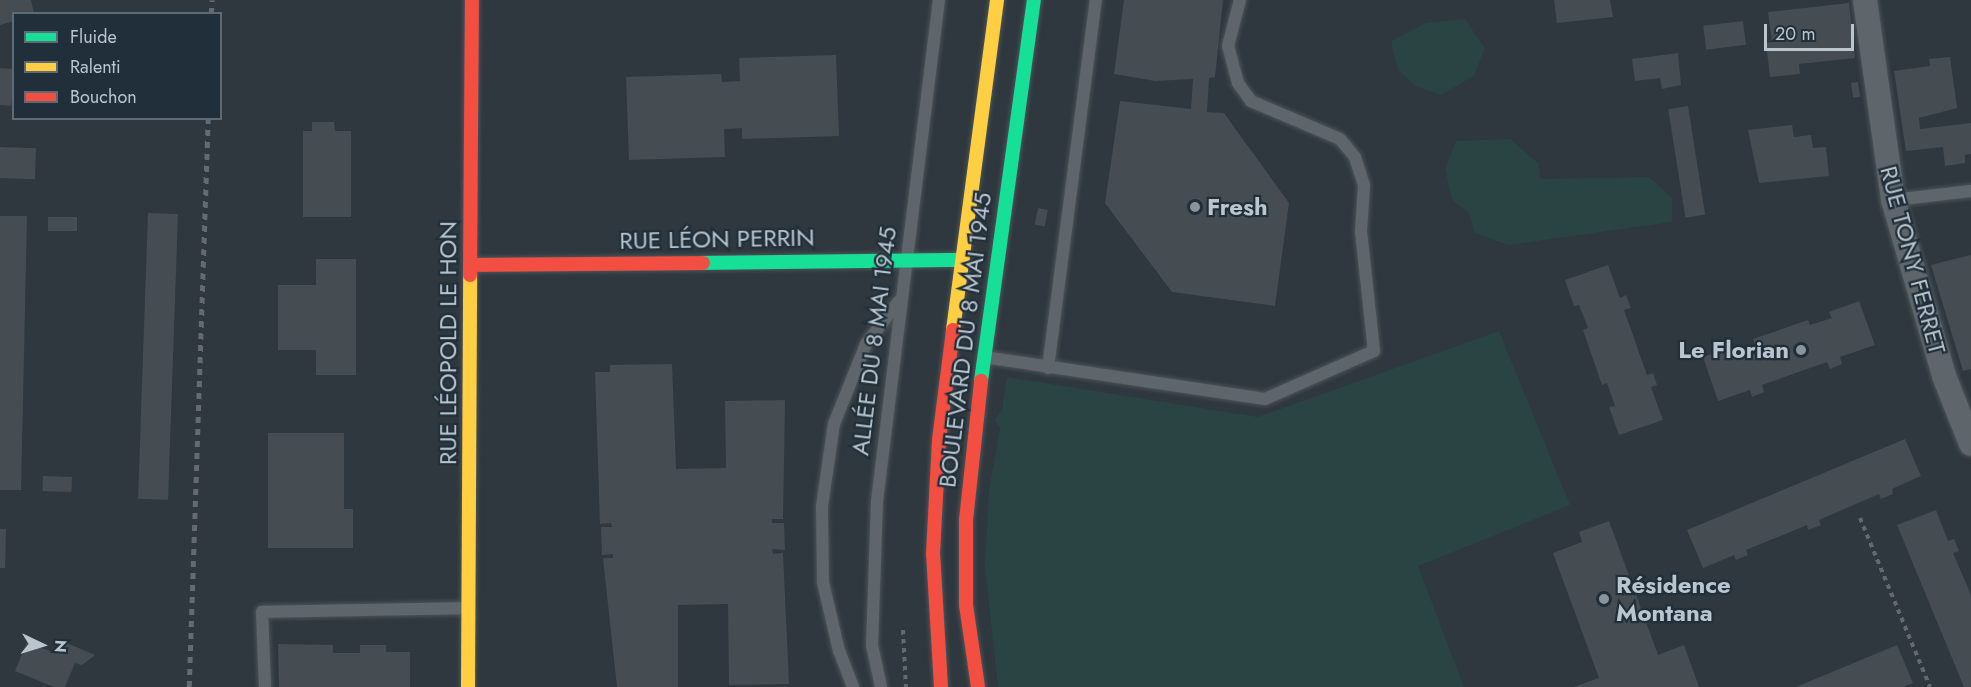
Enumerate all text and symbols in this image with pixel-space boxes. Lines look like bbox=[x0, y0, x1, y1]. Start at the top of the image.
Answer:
legend bbox=[12, 12, 222, 120]
scale bar bbox=[1767, 12, 1857, 50]
text: 20 m bbox=[1775, 21, 1815, 47]
text: Fluide bbox=[70, 24, 117, 50]
text: Ralenti bbox=[70, 54, 121, 80]
text: Bouchon bbox=[70, 84, 137, 110]
street label: RUE TONY FERRET bbox=[1874, 163, 1952, 357]
street label: BOULEVARD DU 8 MAI 1945 bbox=[933, 191, 997, 489]
place label: Fresh bbox=[1207, 193, 1268, 221]
marker: Fresh bbox=[1188, 200, 1202, 214]
street label: RUE LÉOPOLD LE HON bbox=[434, 221, 462, 465]
street label: RUE LÉON PERRIN bbox=[619, 223, 815, 255]
street label: ALLÉE DU 8 MAI 1945 bbox=[846, 225, 902, 457]
place label: Le Florian bbox=[1678, 336, 1789, 364]
marker: Le Florian bbox=[1794, 343, 1808, 357]
place label: Résidence Montana bbox=[1616, 571, 1731, 627]
marker: Résidence Montana bbox=[1597, 592, 1611, 606]
north arrow bbox=[12, 615, 72, 675]
text: N bbox=[49, 639, 72, 653]

